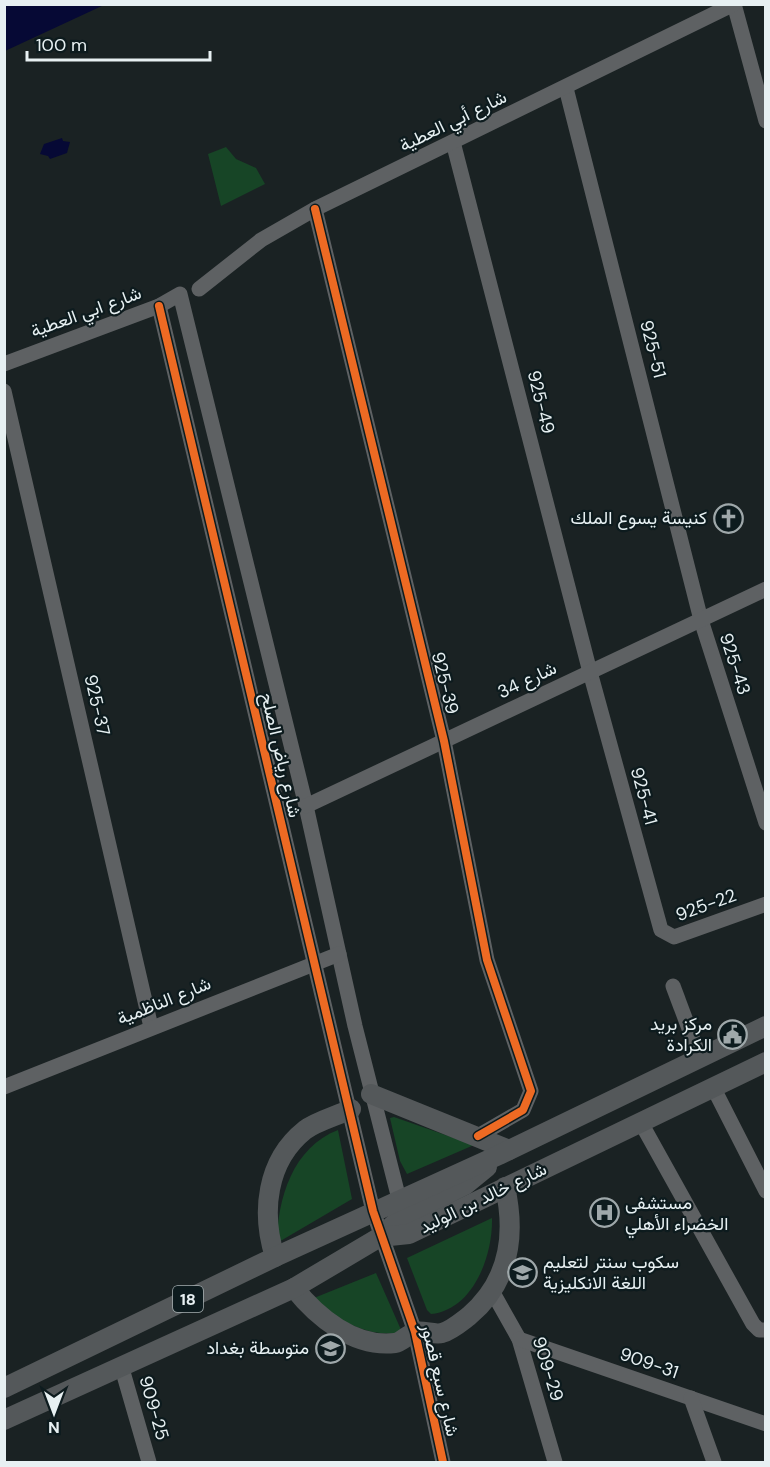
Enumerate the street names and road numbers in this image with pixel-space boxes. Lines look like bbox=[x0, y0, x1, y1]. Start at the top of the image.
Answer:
street label: شارع أبي العطية bbox=[395, 85, 512, 160]
street label: شارع ابي العطية bbox=[27, 281, 146, 346]
street label: 925-51 bbox=[634, 318, 672, 380]
street label: 925-49 bbox=[522, 368, 560, 436]
street label: 925-43 bbox=[714, 630, 756, 698]
street label: 925-39 bbox=[426, 649, 464, 717]
street label: شارع 34 bbox=[494, 656, 560, 704]
street label: 925-37 bbox=[78, 672, 116, 738]
street label: شارع رياض الصلح bbox=[255, 690, 307, 820]
street label: 925-41 bbox=[625, 765, 663, 827]
street label: 925-22 bbox=[672, 883, 740, 927]
street label: شارع الناظمية bbox=[114, 971, 214, 1031]
street label: شارع خالد بن الوليد bbox=[415, 1157, 551, 1239]
road number: 18 bbox=[173, 1286, 203, 1312]
street label: شارع سبع قصور bbox=[415, 1320, 465, 1439]
street label: 909-29 bbox=[527, 1334, 569, 1404]
street label: 909-31 bbox=[616, 1342, 682, 1384]
street label: 909-25 bbox=[133, 1373, 175, 1443]

